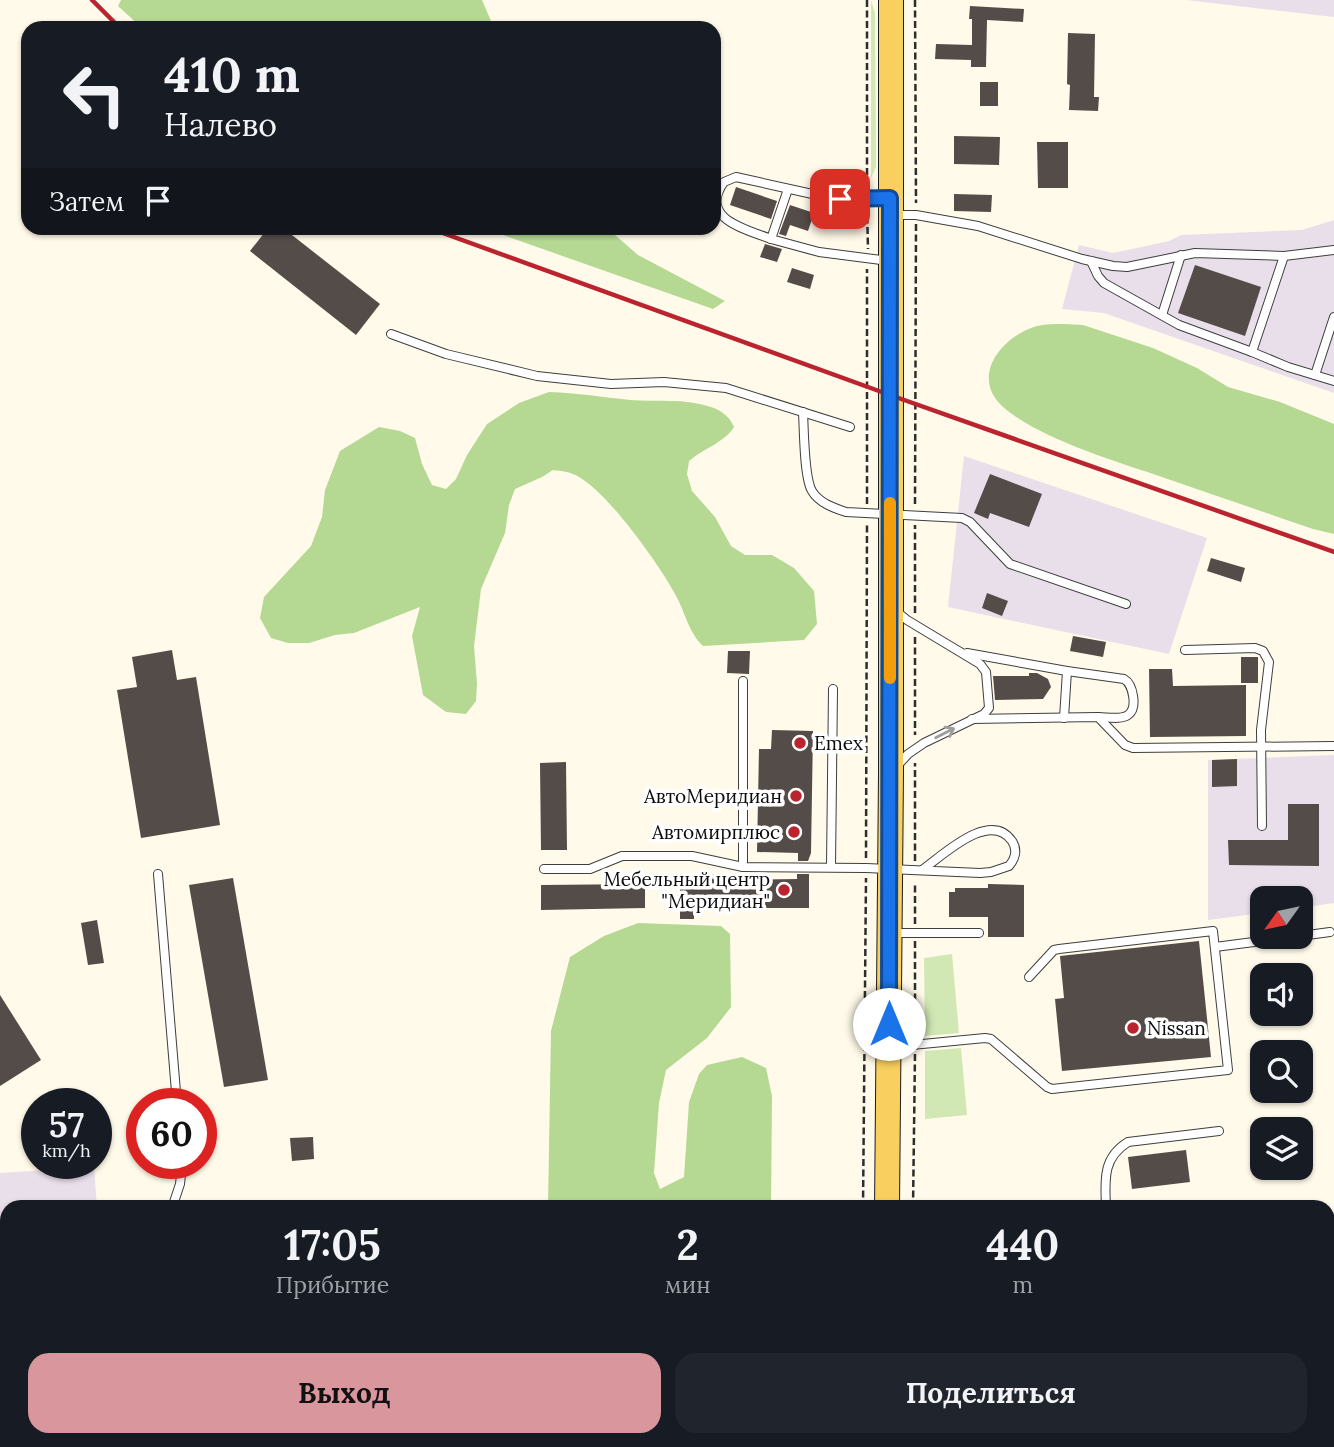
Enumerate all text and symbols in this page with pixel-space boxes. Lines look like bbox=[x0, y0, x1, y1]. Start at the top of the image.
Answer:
text: 410 m bbox=[164, 43, 300, 105]
icon: left bbox=[49, 49, 140, 140]
text: Налево bbox=[164, 104, 277, 145]
pin bbox=[810, 169, 870, 229]
icon: arrive bbox=[821, 180, 859, 218]
icon: arrive bbox=[139, 182, 177, 220]
text: Затем bbox=[49, 185, 125, 218]
one-way arrow bbox=[934, 726, 955, 740]
place label: Emex bbox=[814, 731, 863, 755]
marker: Emex bbox=[792, 735, 808, 751]
place label: АвтоМеридиан bbox=[643, 784, 782, 808]
marker: АвтоМеридиан bbox=[788, 788, 804, 804]
place label: Автомирплюс bbox=[651, 820, 780, 844]
marker: Автомирплюс bbox=[786, 824, 802, 840]
place label: Мебельный центр "Меридиан" bbox=[603, 867, 770, 913]
marker: Мебельный центр "Меридиан" bbox=[776, 882, 792, 898]
north arrow bbox=[1250, 886, 1312, 948]
map controls bbox=[1250, 886, 1313, 1180]
button: sound bbox=[1250, 963, 1313, 1026]
position arrow bbox=[852, 987, 926, 1061]
place label: Nissan bbox=[1147, 1016, 1206, 1040]
marker: Nissan bbox=[1125, 1020, 1141, 1036]
button: search bbox=[1250, 1040, 1313, 1103]
speed limit sign: 60 bbox=[126, 1088, 217, 1179]
text: 57 bbox=[49, 1102, 84, 1147]
button: layers bbox=[1250, 1117, 1313, 1180]
text: km/h bbox=[42, 1139, 91, 1162]
text: 17:05 bbox=[284, 1218, 381, 1272]
text: 2 bbox=[677, 1218, 699, 1272]
text: 440 bbox=[986, 1218, 1059, 1272]
text: Прибытие bbox=[276, 1270, 389, 1299]
text: мин bbox=[665, 1270, 711, 1299]
text: m bbox=[1013, 1270, 1033, 1299]
button: Выход bbox=[28, 1353, 661, 1433]
button: Поделиться bbox=[675, 1353, 1307, 1433]

